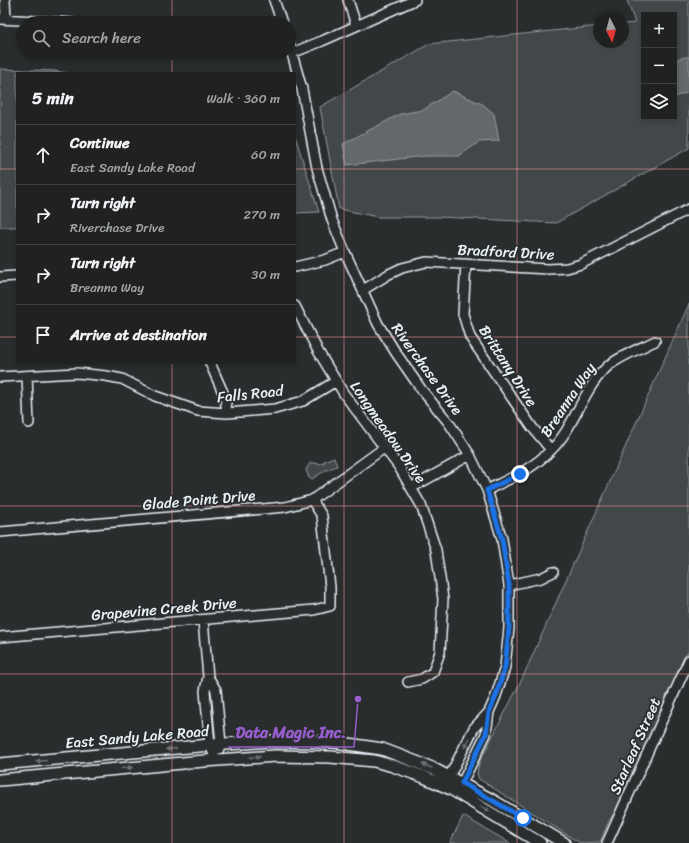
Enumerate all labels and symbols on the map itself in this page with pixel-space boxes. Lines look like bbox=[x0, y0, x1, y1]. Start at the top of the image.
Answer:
north arrow bbox=[593, 12, 629, 48]
street label: Bradford Drive bbox=[457, 236, 555, 268]
street label: Riverchase Drive bbox=[384, 317, 470, 421]
street label: Brittany Drive bbox=[472, 320, 544, 412]
street label: Breanna Way bbox=[533, 357, 603, 443]
street label: Longmeadow Drive bbox=[343, 375, 433, 489]
street label: Falls Road bbox=[216, 377, 285, 410]
route end bbox=[511, 465, 529, 483]
street label: Glade Point Drive bbox=[142, 482, 256, 518]
street label: Grapevine Creek Drive bbox=[90, 590, 238, 628]
street label: Starleaf Street bbox=[602, 693, 668, 799]
street label: East Sandy Lake Road bbox=[64, 718, 211, 756]
text: Data Magic Inc. bbox=[236, 718, 346, 747]
callout: Data Magic Inc. bbox=[228, 719, 354, 747]
one-way arrow bbox=[464, 737, 470, 749]
one-way arrow bbox=[165, 745, 177, 752]
one-way arrow bbox=[249, 754, 261, 761]
one-way arrow bbox=[35, 757, 47, 764]
one-way arrow bbox=[421, 763, 432, 769]
one-way arrow bbox=[121, 765, 133, 771]
one-way arrow bbox=[479, 806, 491, 813]
route start bbox=[514, 809, 532, 827]

